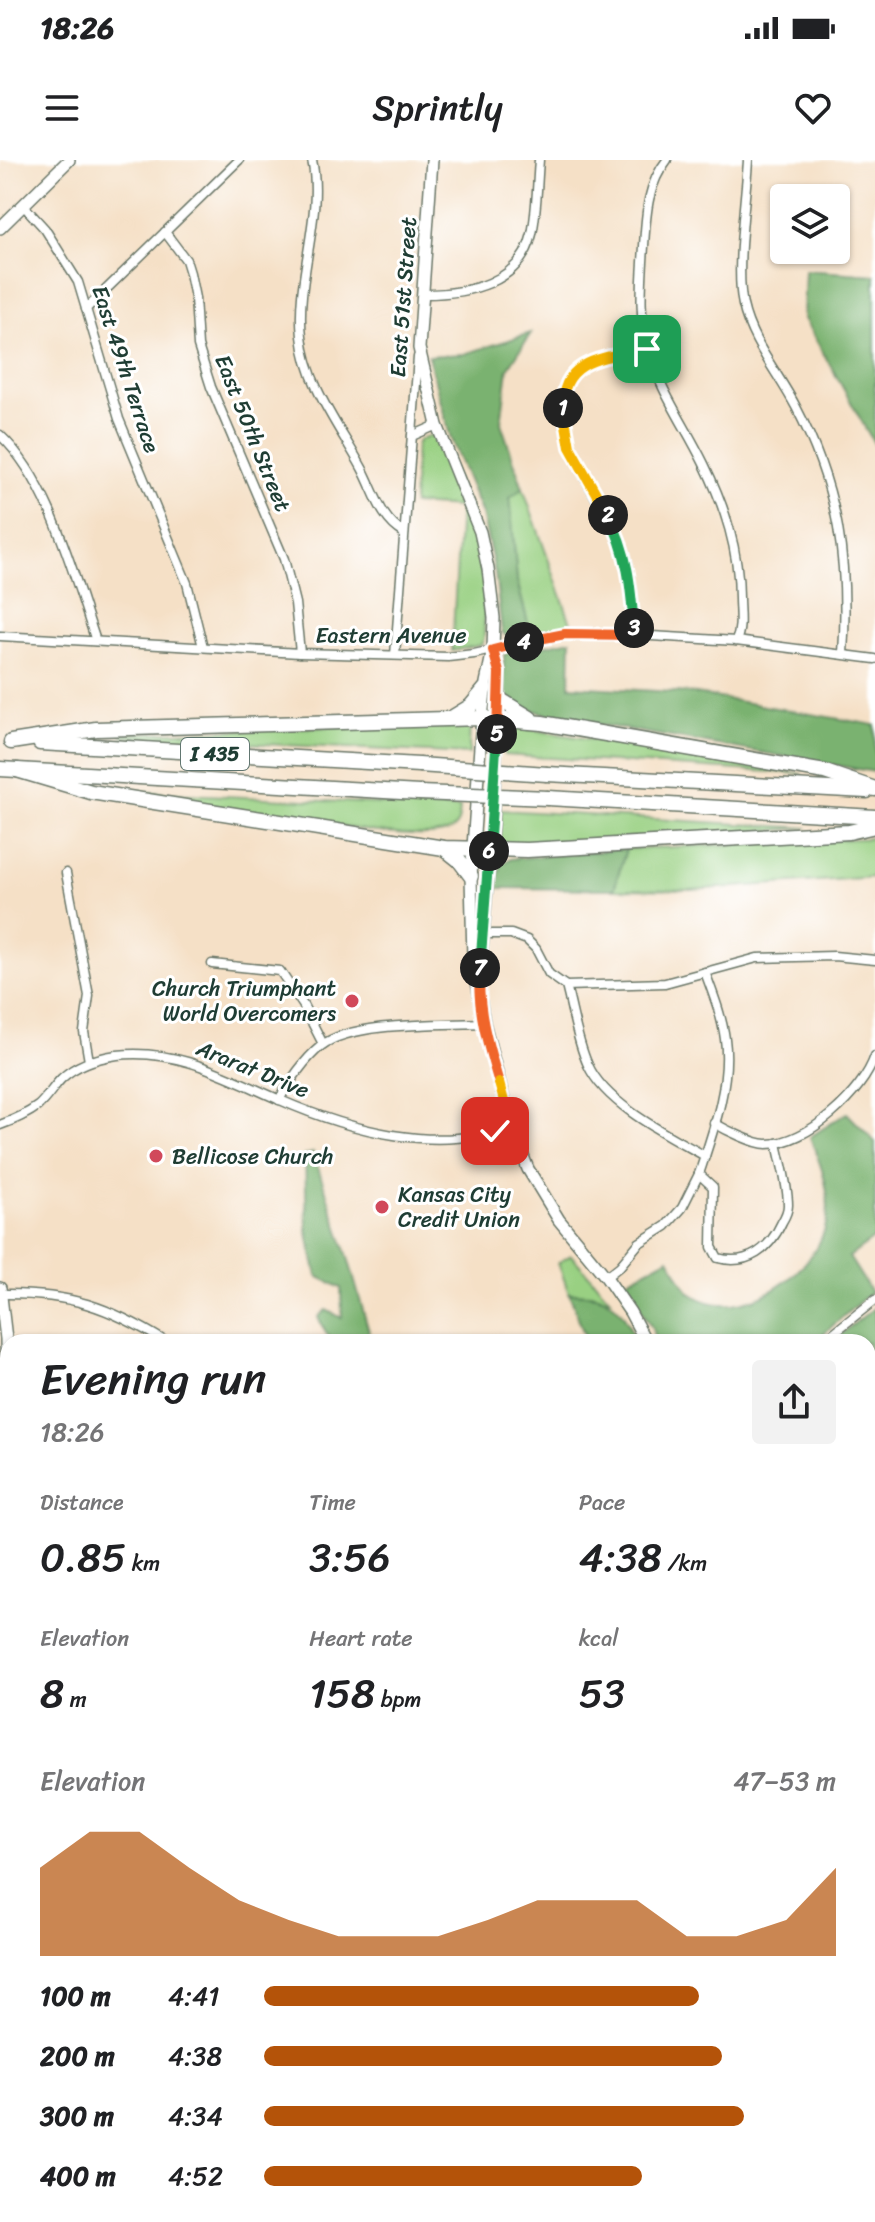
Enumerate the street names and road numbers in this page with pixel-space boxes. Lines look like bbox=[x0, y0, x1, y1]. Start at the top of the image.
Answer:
street label: East 51st Street bbox=[378, 215, 428, 378]
street label: East 49th Terrace bbox=[81, 280, 172, 458]
street label: East 50th Street bbox=[204, 348, 302, 518]
street label: Eastern Avenue bbox=[315, 616, 467, 655]
road number: I 435 bbox=[181, 738, 249, 770]
street label: Ararat Drive bbox=[190, 1028, 315, 1109]

